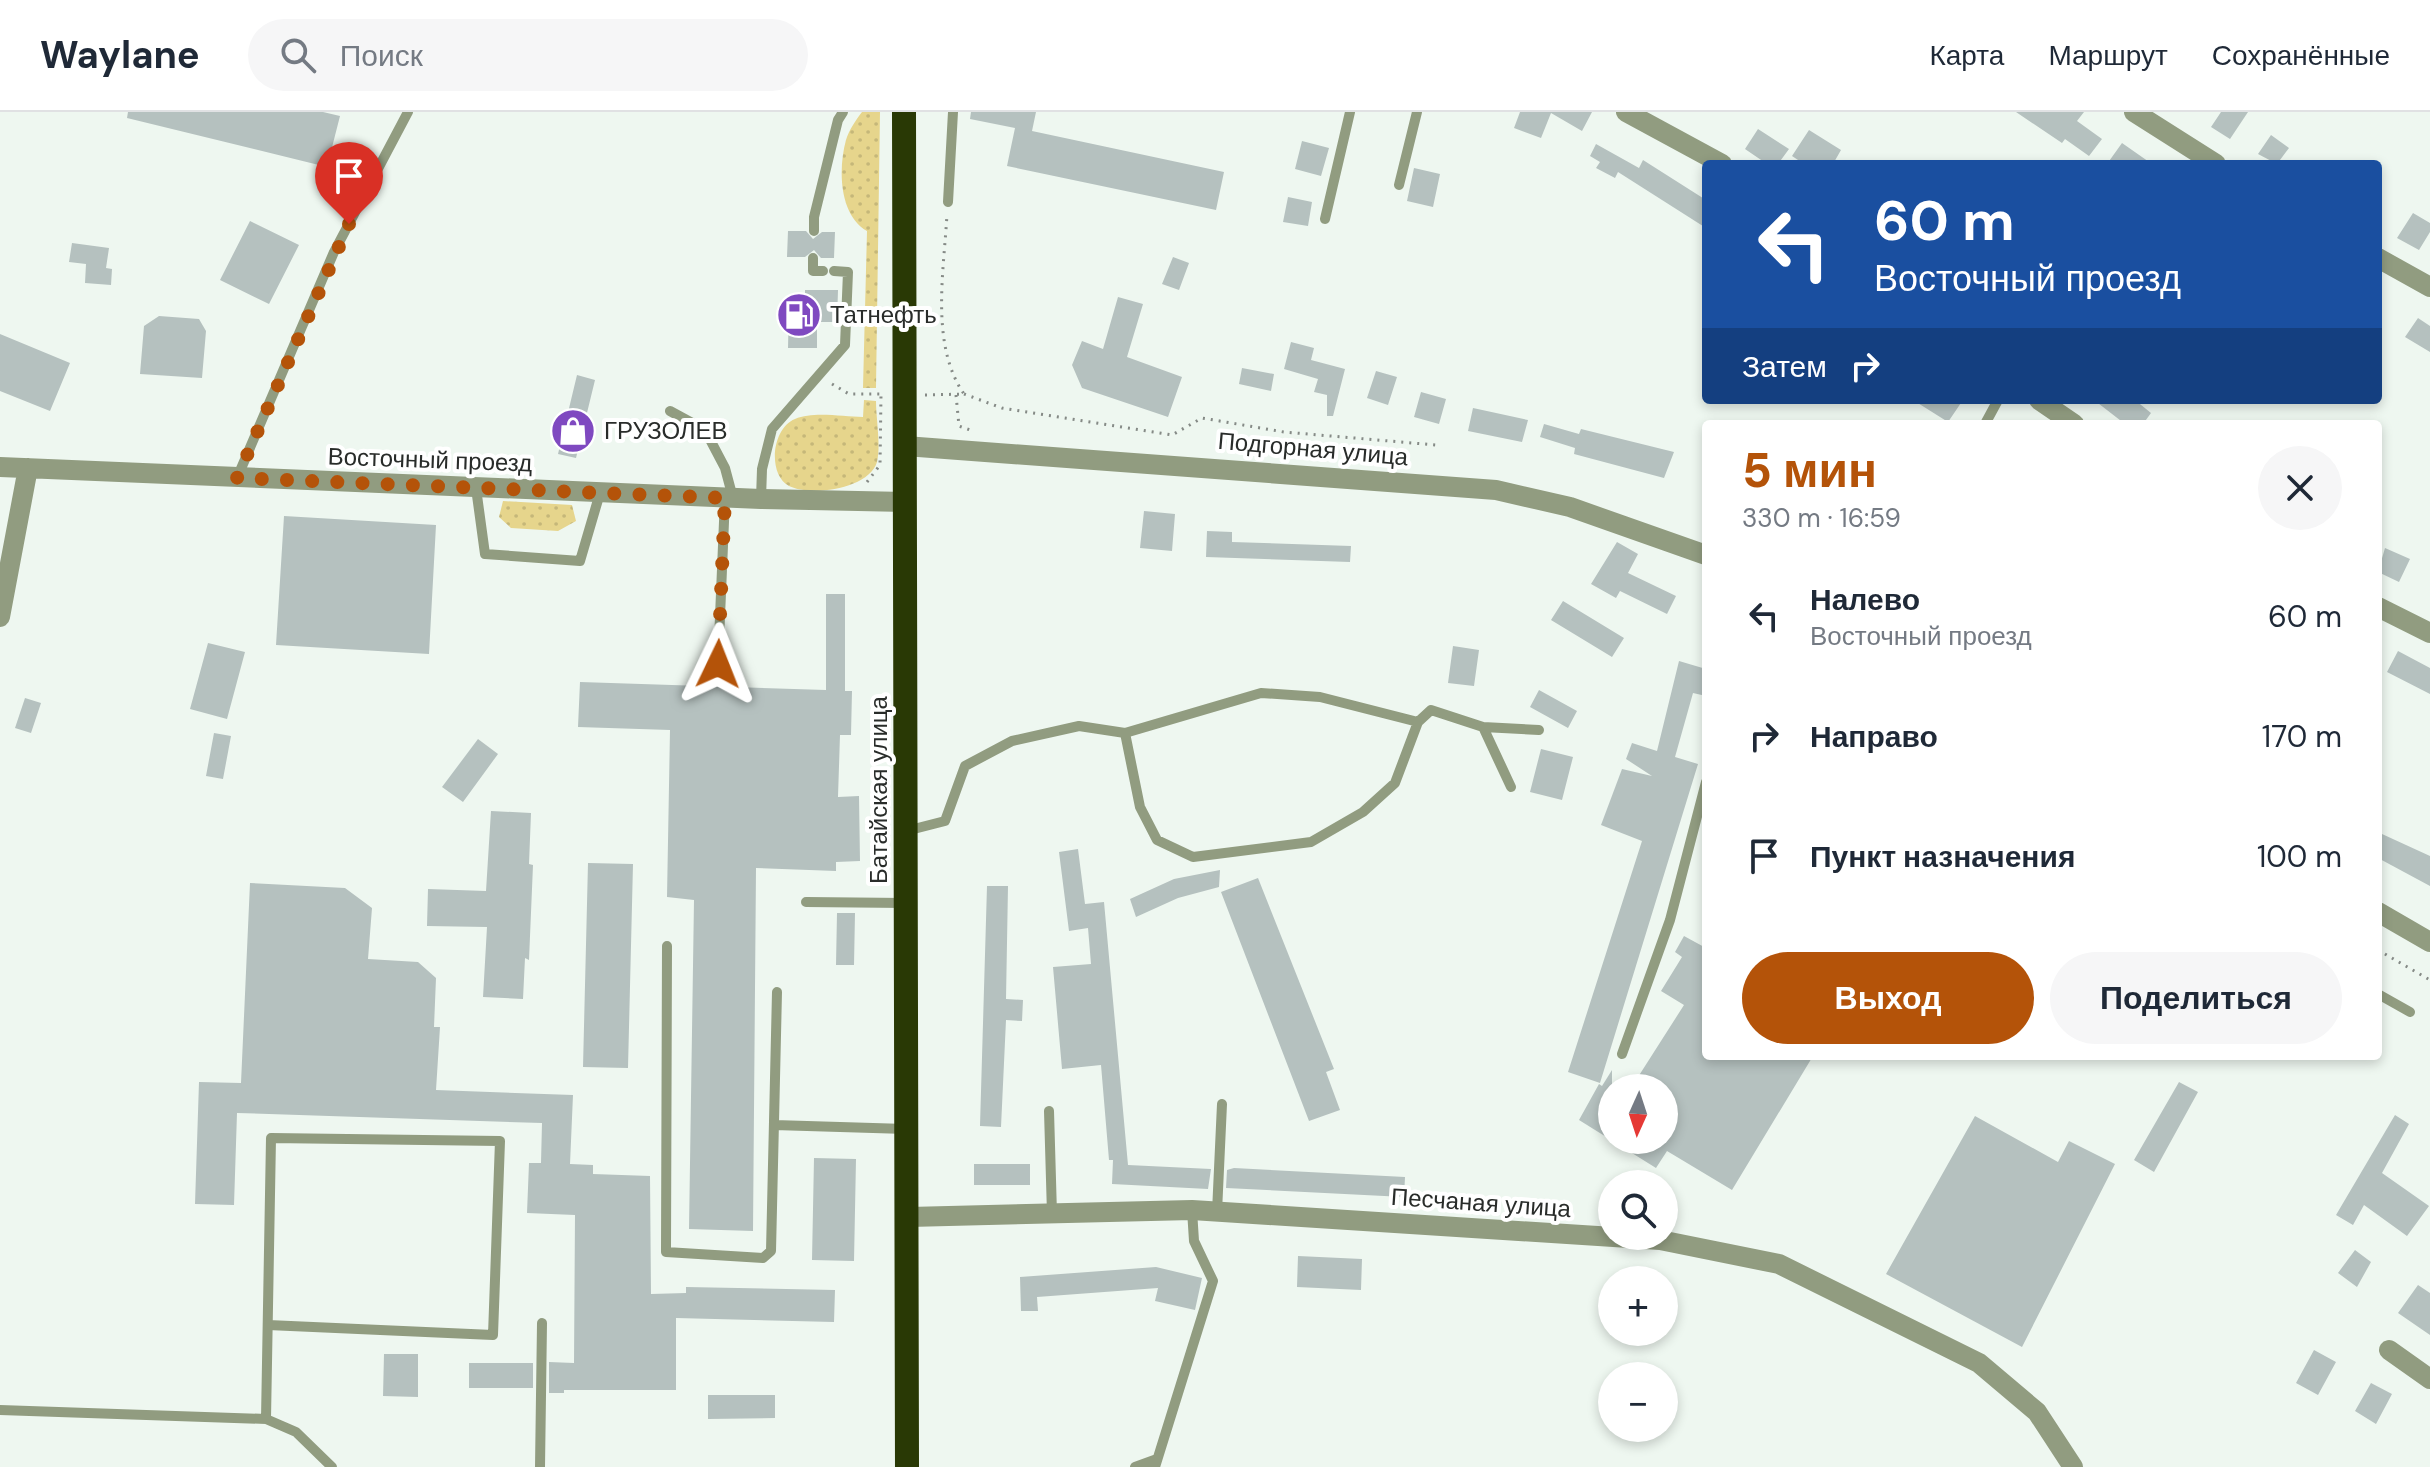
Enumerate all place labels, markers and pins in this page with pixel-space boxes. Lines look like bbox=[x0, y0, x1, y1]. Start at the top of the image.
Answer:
pin bbox=[315, 142, 383, 224]
fuel station icon: Татнефть bbox=[775, 291, 823, 339]
place label: Татнефть bbox=[830, 299, 937, 330]
shop icon: ГРУЗОЛЕВ bbox=[549, 407, 597, 455]
place label: ГРУЗОЛЕВ bbox=[604, 415, 728, 446]

